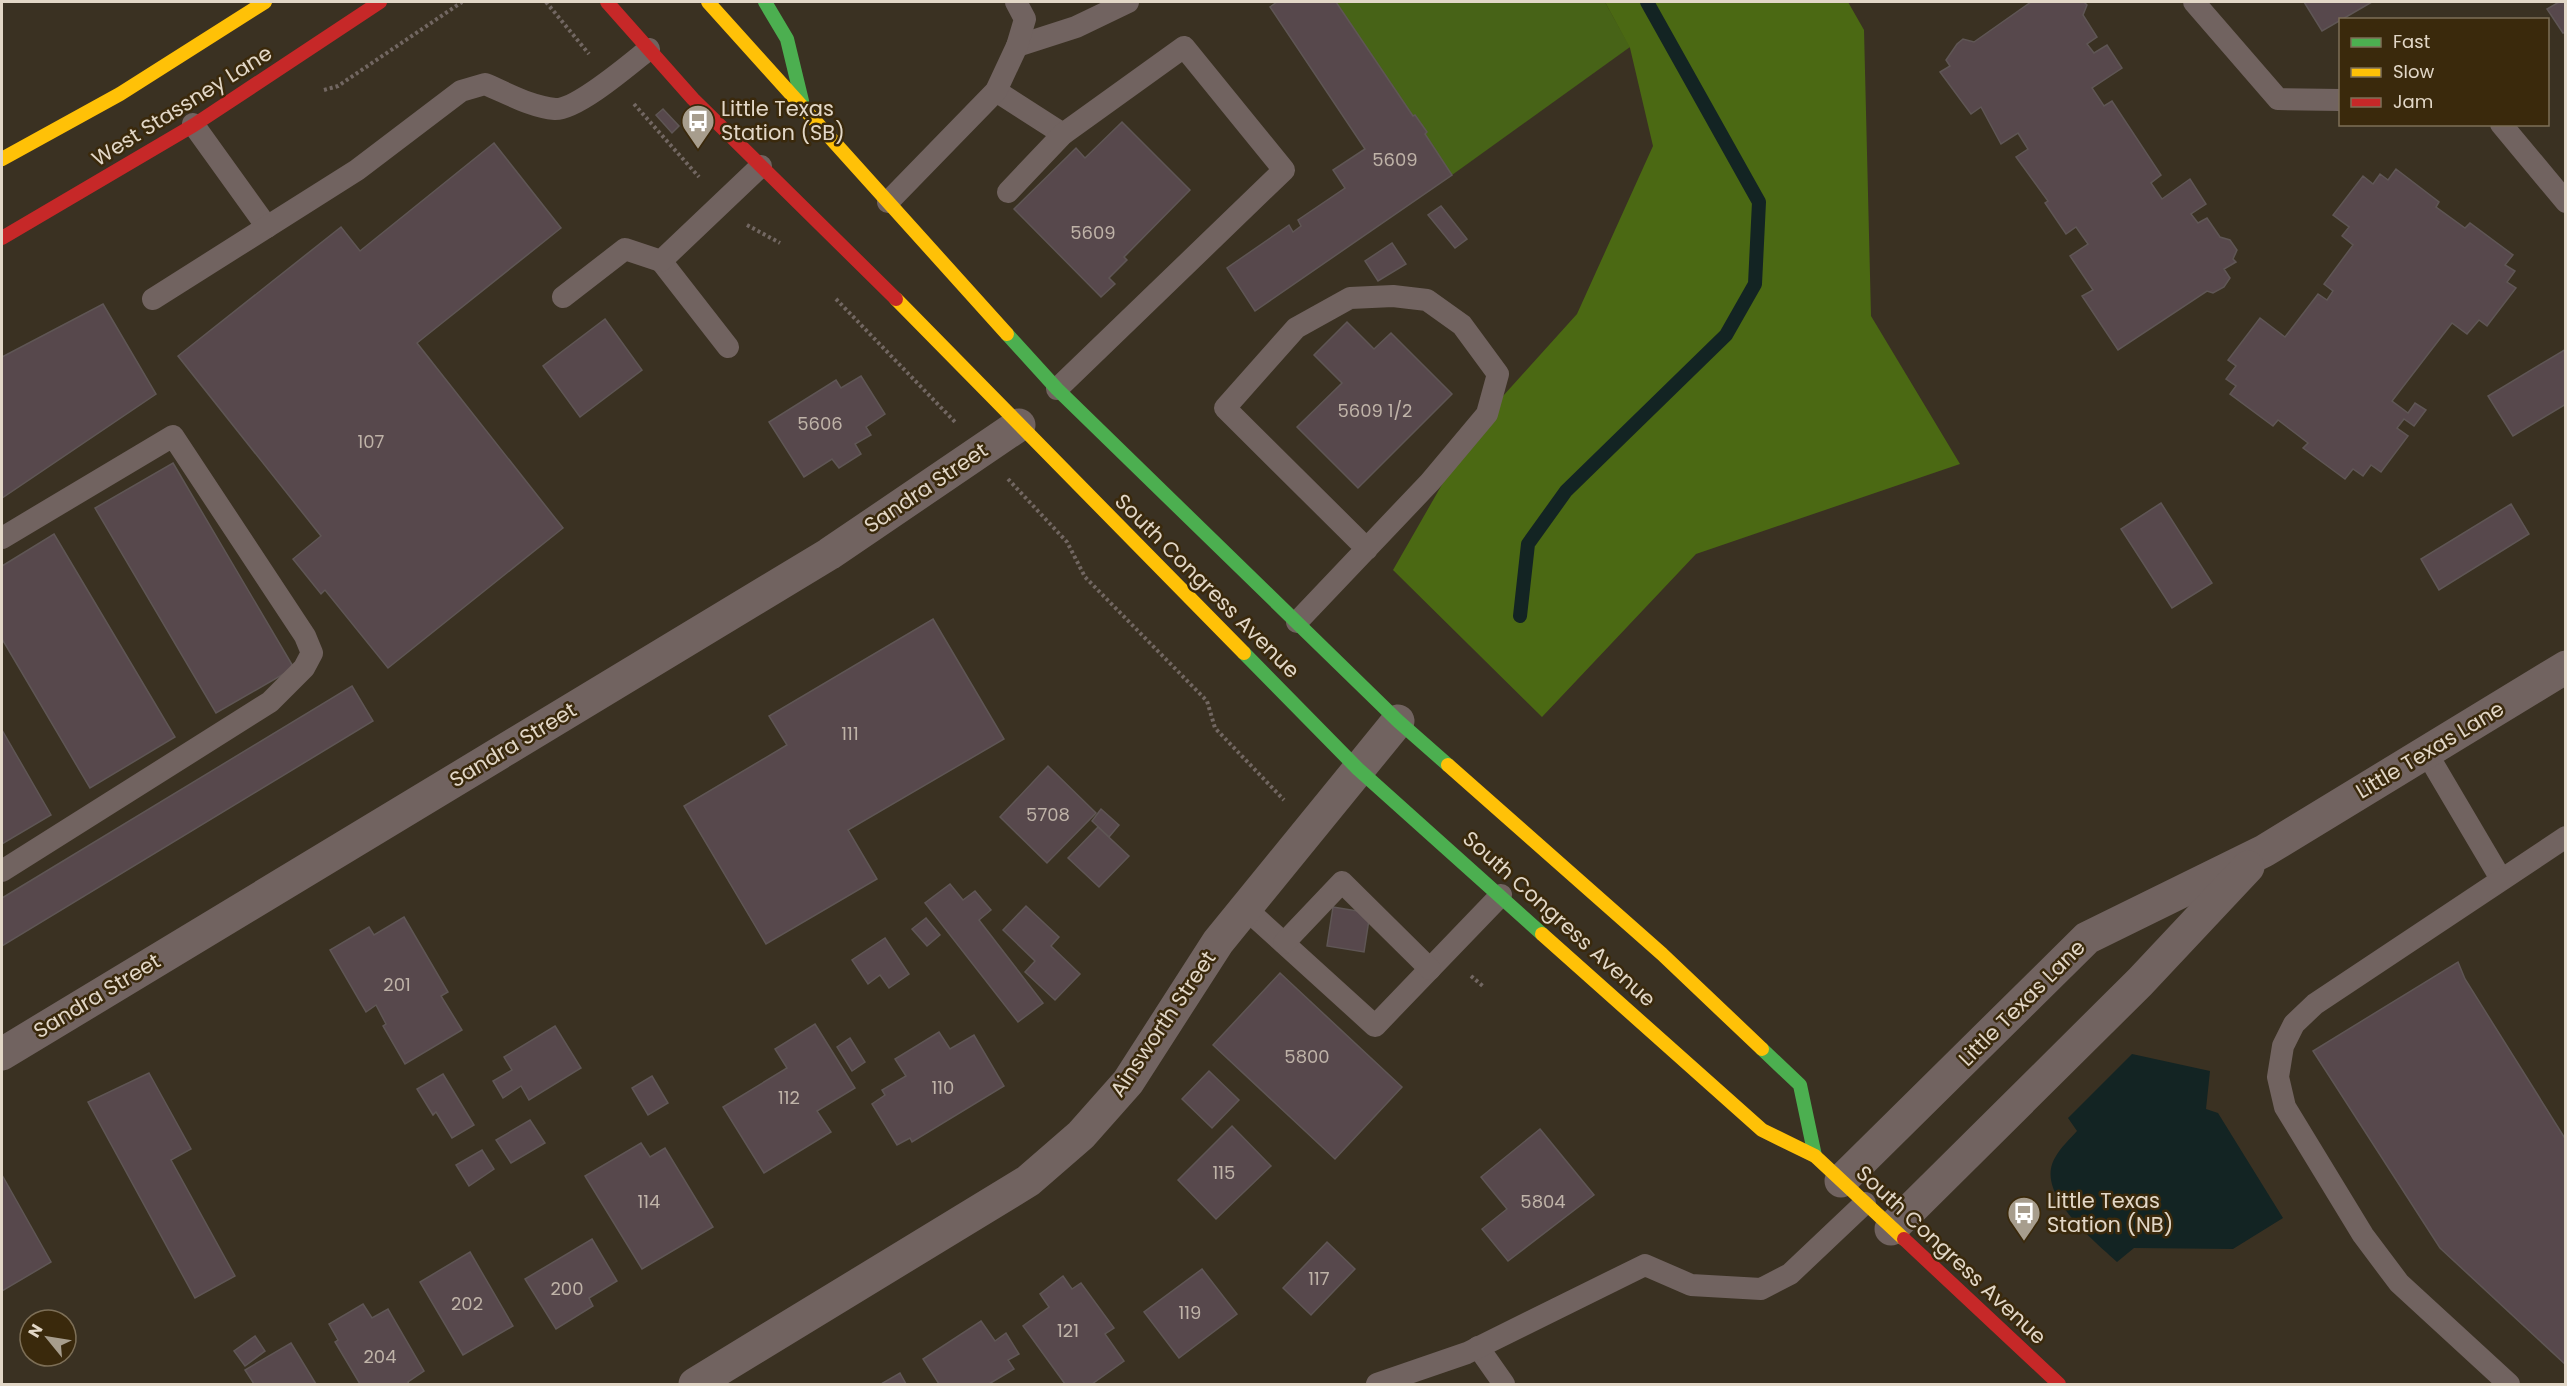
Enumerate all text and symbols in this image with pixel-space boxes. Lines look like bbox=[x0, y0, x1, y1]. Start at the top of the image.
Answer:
legend bbox=[2339, 18, 2549, 126]
text: Fast bbox=[2393, 29, 2430, 54]
street label: West Stassney Lane bbox=[86, 38, 277, 173]
text: Slow bbox=[2393, 59, 2435, 84]
text: Jam bbox=[2393, 89, 2433, 114]
place label: Little Texas Station (SB) bbox=[721, 94, 845, 147]
bus stop icon: Little Texas Station (SB) bbox=[680, 103, 716, 150]
house number: 5609 bbox=[1372, 147, 1418, 172]
house number: 5609 bbox=[1070, 220, 1116, 245]
house number: 5609 1/2 bbox=[1338, 398, 1412, 423]
house number: 5606 bbox=[797, 411, 843, 436]
house number: 107 bbox=[358, 429, 385, 454]
street label: Sandra Street bbox=[858, 435, 993, 540]
street label: South Congress Avenue bbox=[1109, 487, 1306, 684]
street label: Little Texas Lane bbox=[2350, 694, 2509, 805]
street label: Sandra Street bbox=[444, 695, 582, 794]
house number: 111 bbox=[841, 721, 859, 746]
house number: 5708 bbox=[1026, 802, 1070, 827]
street label: South Congress Avenue bbox=[1457, 824, 1662, 1013]
street label: Little Texas Lane bbox=[1952, 933, 2091, 1072]
street label: Ainsworth Street bbox=[1103, 945, 1222, 1102]
street label: Sandra Street bbox=[28, 946, 166, 1045]
house number: 201 bbox=[383, 972, 411, 997]
house number: 5800 bbox=[1284, 1044, 1330, 1069]
house number: 110 bbox=[932, 1075, 954, 1100]
house number: 112 bbox=[778, 1085, 800, 1110]
street label: South Congress Avenue bbox=[1850, 1159, 2053, 1351]
house number: 115 bbox=[1213, 1160, 1235, 1185]
place label: Little Texas Station (NB) bbox=[2047, 1186, 2173, 1239]
house number: 114 bbox=[638, 1189, 660, 1214]
house number: 5804 bbox=[1520, 1189, 1566, 1214]
bus stop icon: Little Texas Station (NB) bbox=[2006, 1195, 2042, 1242]
house number: 117 bbox=[1308, 1266, 1330, 1291]
house number: 200 bbox=[551, 1276, 583, 1301]
house number: 202 bbox=[451, 1291, 483, 1316]
house number: 119 bbox=[1179, 1300, 1201, 1325]
north arrow bbox=[18, 1308, 78, 1368]
house number: 121 bbox=[1057, 1318, 1079, 1343]
text: N bbox=[22, 1320, 48, 1342]
house number: 204 bbox=[364, 1344, 396, 1369]

